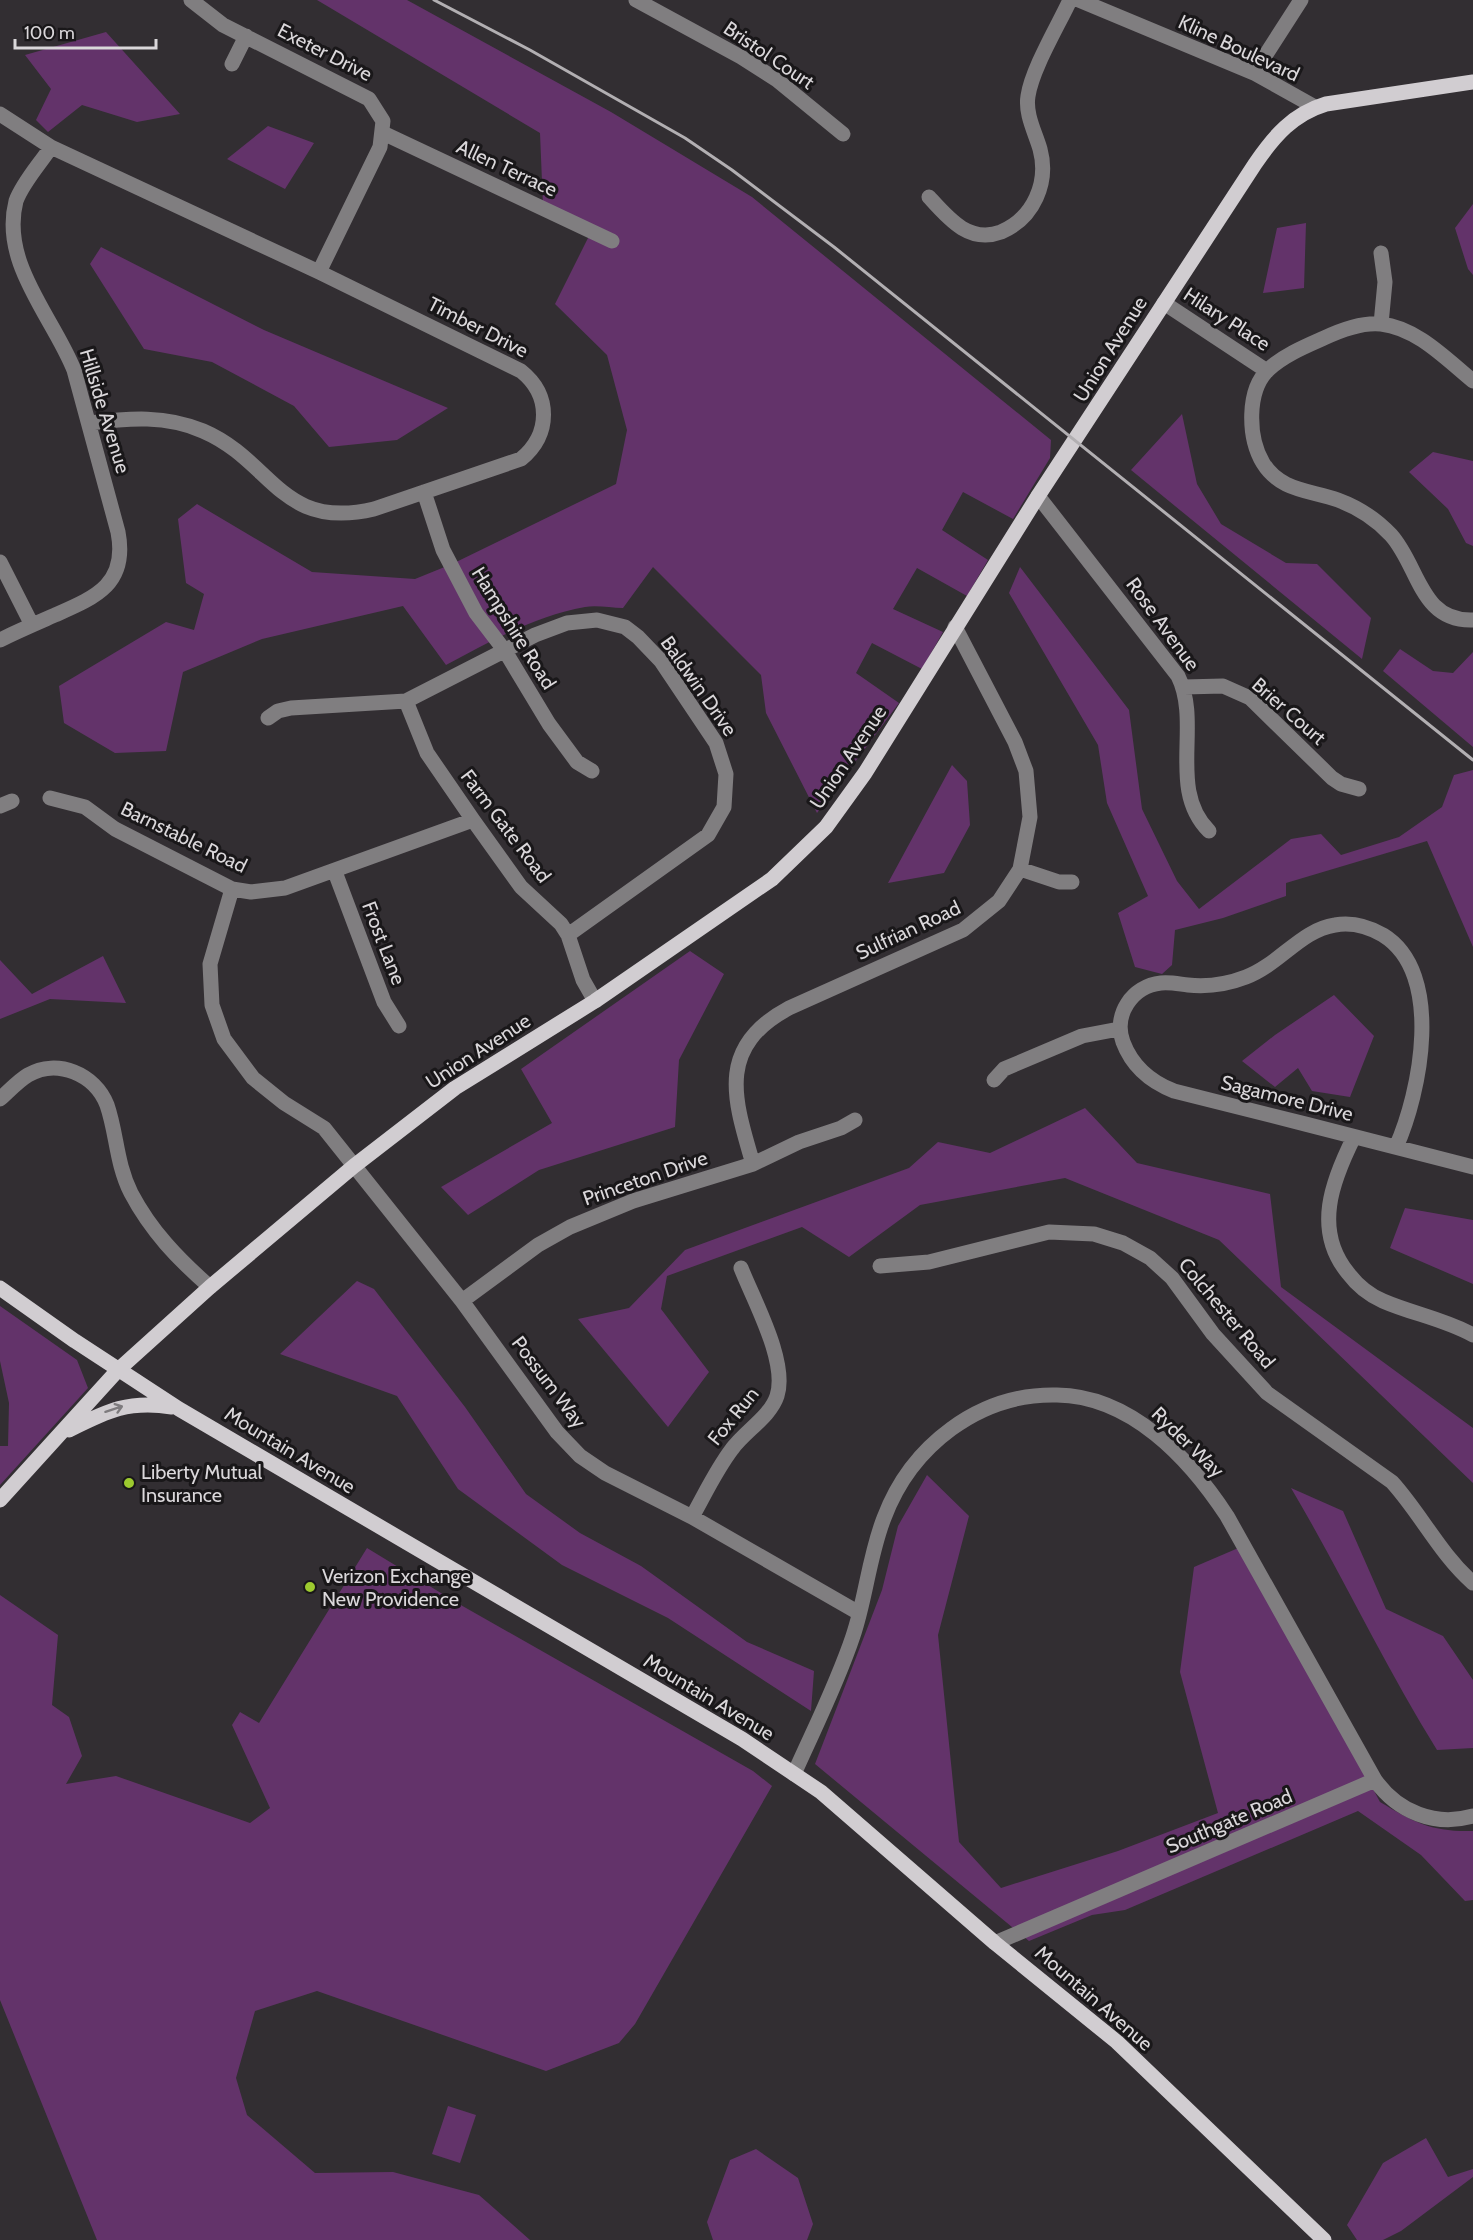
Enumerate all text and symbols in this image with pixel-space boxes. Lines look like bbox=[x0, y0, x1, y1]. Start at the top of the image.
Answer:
street label: Kline Boulevard bbox=[1175, 9, 1303, 87]
scale bar bbox=[15, 12, 156, 50]
street label: Bristol Court bbox=[719, 16, 819, 94]
street label: Exeter Drive bbox=[274, 18, 376, 86]
text: 100 m bbox=[24, 22, 75, 44]
street label: Allen Terrace bbox=[453, 134, 561, 202]
street label: Hilary Place bbox=[1179, 282, 1275, 356]
street label: Timber Drive bbox=[424, 292, 532, 362]
street label: Union Avenue bbox=[1068, 292, 1152, 406]
street label: Hillside Avenue bbox=[75, 346, 135, 476]
street label: Hampshire Road bbox=[467, 562, 561, 694]
street label: Rose Avenue bbox=[1121, 573, 1205, 675]
street label: Baldwin Drive bbox=[656, 631, 742, 741]
street label: Brier Court bbox=[1247, 672, 1331, 750]
street label: Union Avenue bbox=[805, 701, 891, 813]
street label: Farm Gate Road bbox=[456, 765, 556, 887]
street label: Barnstable Road bbox=[117, 796, 251, 878]
street label: Sulfrian Road bbox=[852, 895, 964, 965]
street label: Frost Lane bbox=[357, 898, 411, 988]
street label: Union Avenue bbox=[421, 1008, 535, 1094]
street label: Sagamore Drive bbox=[1219, 1070, 1355, 1126]
street label: Princeton Drive bbox=[579, 1145, 711, 1211]
street label: Colchester Road bbox=[1174, 1253, 1280, 1373]
street label: Possum Way bbox=[507, 1331, 591, 1433]
street label: Fox Run bbox=[702, 1382, 764, 1450]
street label: Mountain Avenue bbox=[220, 1402, 360, 1498]
street label: Ryder Way bbox=[1147, 1402, 1229, 1482]
one-way arrow bbox=[104, 1403, 123, 1414]
place label: Liberty Mutual Insurance bbox=[141, 1460, 263, 1507]
marker: Liberty Mutual Insurance bbox=[122, 1476, 136, 1490]
place label: Verizon Exchange New Providence bbox=[322, 1564, 471, 1611]
marker: Verizon Exchange New Providence bbox=[303, 1580, 317, 1594]
street label: Mountain Avenue bbox=[639, 1649, 779, 1745]
street label: Southgate Road bbox=[1162, 1784, 1296, 1858]
street label: Mountain Avenue bbox=[1030, 1940, 1158, 2056]

